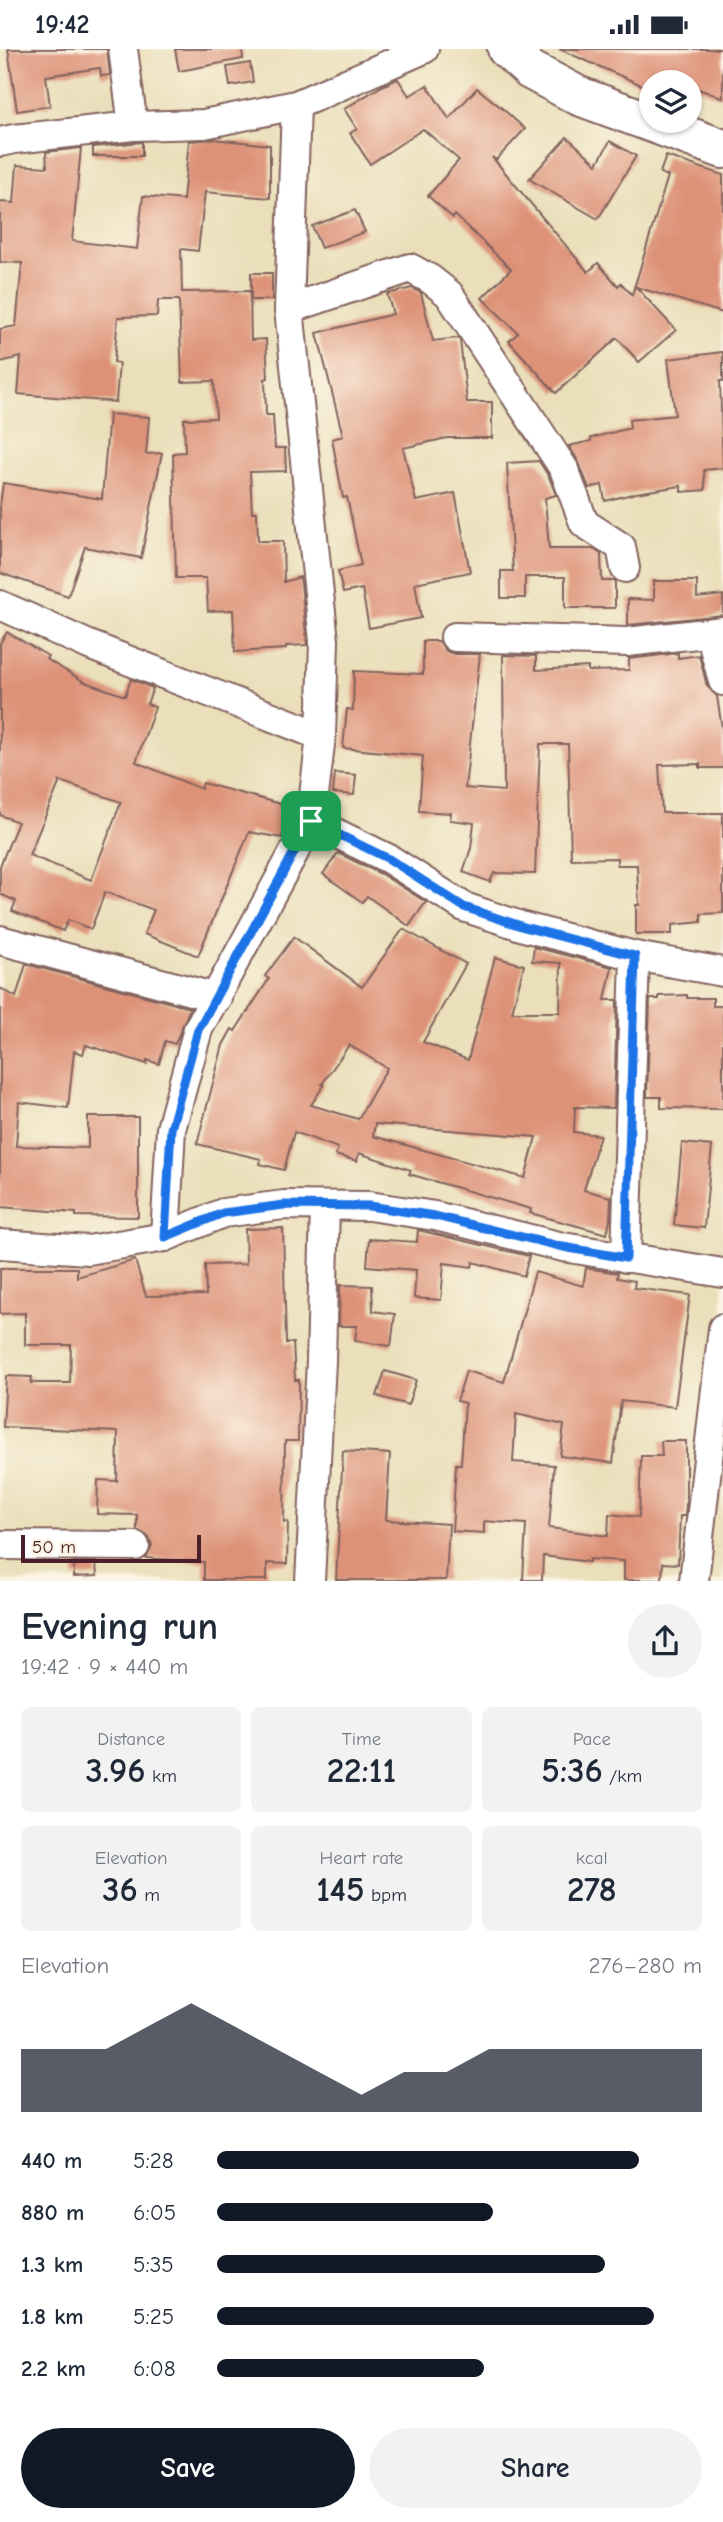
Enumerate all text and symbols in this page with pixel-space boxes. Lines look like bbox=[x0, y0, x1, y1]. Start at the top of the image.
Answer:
text: 19:42 bbox=[35, 10, 89, 40]
map controls bbox=[639, 70, 702, 133]
button: layers bbox=[639, 70, 702, 133]
pin bbox=[281, 791, 341, 851]
icon: arrive bbox=[292, 802, 330, 840]
scale bar bbox=[21, 1531, 201, 1563]
text: 50 m bbox=[32, 1536, 76, 1558]
button: share bbox=[628, 1604, 702, 1678]
text: Evening run bbox=[21, 1605, 218, 1649]
text: 19:42 · 9 × 440 m bbox=[21, 1653, 188, 1680]
text: Distance bbox=[97, 1728, 165, 1750]
text: Time bbox=[342, 1728, 381, 1750]
text: Pace bbox=[573, 1728, 611, 1750]
text: 3.96 bbox=[85, 1750, 146, 1791]
text: 22:11 bbox=[327, 1750, 396, 1791]
text: 5:36 bbox=[541, 1750, 603, 1791]
text: km bbox=[146, 1765, 177, 1787]
text: /km bbox=[603, 1765, 642, 1787]
text: Elevation bbox=[95, 1847, 168, 1869]
text: Heart rate bbox=[320, 1847, 403, 1869]
text: kcal bbox=[576, 1847, 608, 1869]
text: 36 bbox=[102, 1869, 138, 1910]
text: 145 bbox=[316, 1869, 365, 1910]
text: 278 bbox=[567, 1869, 617, 1910]
text: m bbox=[138, 1884, 160, 1906]
text: bpm bbox=[365, 1884, 407, 1906]
text: Elevation bbox=[21, 1952, 109, 1979]
text: 276–280 m bbox=[588, 1952, 702, 1979]
text: 440 m bbox=[21, 2147, 82, 2174]
text: 5:28 bbox=[133, 2147, 174, 2174]
text: 880 m bbox=[21, 2199, 84, 2226]
text: 6:05 bbox=[133, 2199, 176, 2226]
text: 1.3 km bbox=[21, 2251, 83, 2278]
text: 5:35 bbox=[133, 2251, 174, 2278]
text: 1.8 km bbox=[21, 2303, 84, 2330]
text: 5:25 bbox=[133, 2303, 174, 2330]
text: 2.2 km bbox=[21, 2355, 86, 2382]
text: 6:08 bbox=[133, 2355, 175, 2382]
button: Save bbox=[21, 2428, 355, 2508]
button: Share bbox=[369, 2428, 702, 2508]

